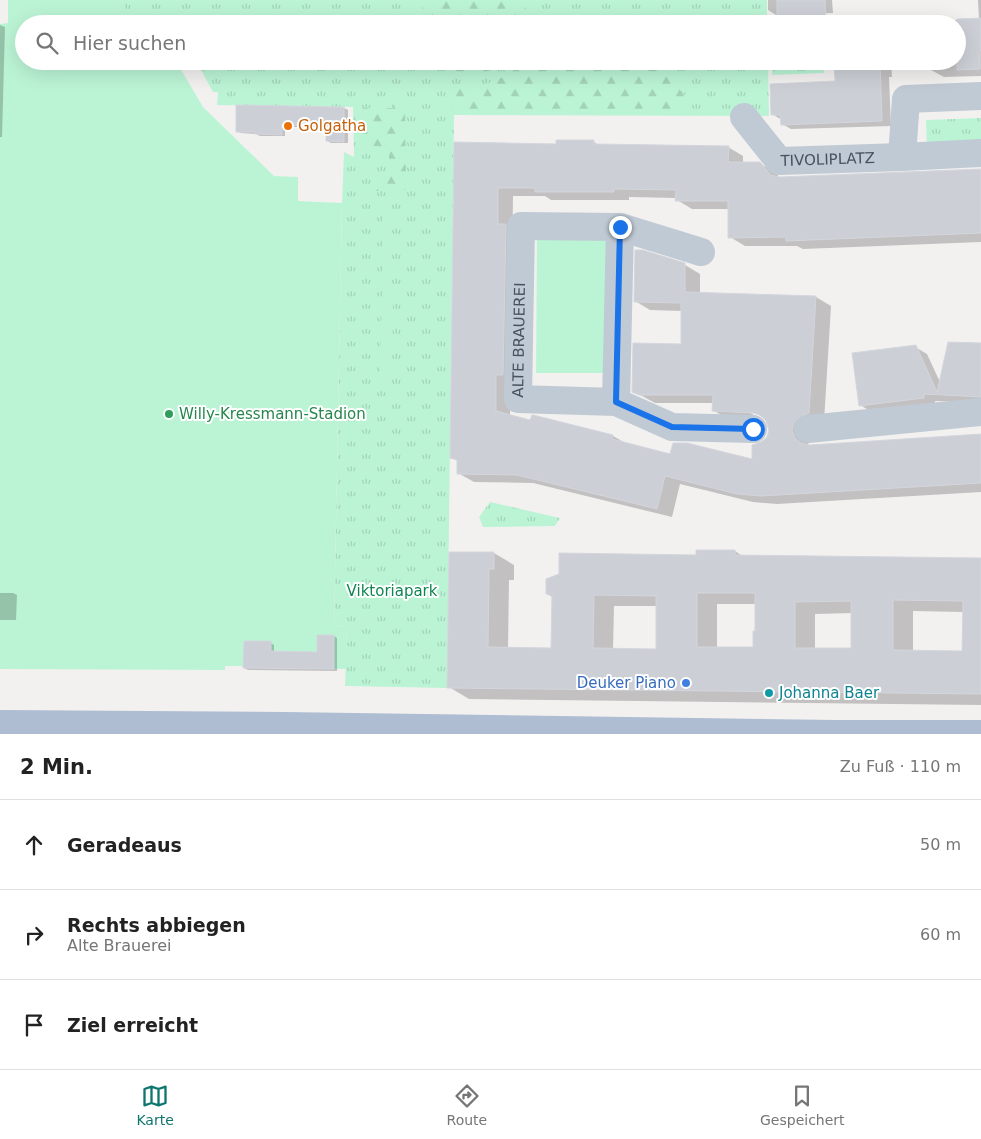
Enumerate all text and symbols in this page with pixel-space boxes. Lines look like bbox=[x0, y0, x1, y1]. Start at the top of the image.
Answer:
search box bbox=[15, 15, 966, 70]
icon: search bbox=[33, 29, 61, 57]
text: Hier suchen bbox=[73, 32, 186, 54]
place label: Golgatha bbox=[298, 117, 366, 135]
marker: Golgatha bbox=[282, 120, 294, 132]
street label: TIVOLIPLATZ bbox=[779, 149, 875, 170]
route end bbox=[609, 216, 632, 239]
street label: ALTE BRAUEREI bbox=[509, 282, 529, 398]
place label: Willy-Kressmann-Stadion bbox=[179, 405, 366, 423]
marker: Willy-Kressmann-Stadion bbox=[163, 408, 175, 420]
route start bbox=[742, 418, 765, 441]
park label: Viktoriapark bbox=[347, 582, 438, 600]
place label: Deuker Piano bbox=[577, 674, 676, 692]
marker: Deuker Piano bbox=[680, 677, 692, 689]
place label: Johanna Baer bbox=[778, 684, 880, 702]
marker: Johanna Baer bbox=[763, 687, 775, 699]
text: 2 Min. bbox=[20, 755, 93, 779]
text: Zu Fuß · 110 m bbox=[840, 757, 961, 776]
icon: ahead bbox=[20, 831, 48, 859]
text: Geradeaus bbox=[67, 834, 182, 856]
text: 50 m bbox=[920, 835, 961, 854]
text: Rechts abbiegen bbox=[67, 914, 246, 936]
icon: right bbox=[20, 921, 48, 949]
text: 60 m bbox=[920, 925, 961, 944]
text: Alte Brauerei bbox=[67, 936, 171, 955]
icon: arrive bbox=[20, 1011, 48, 1039]
text: Ziel erreicht bbox=[67, 1014, 198, 1036]
tab: Karte bbox=[136, 1082, 174, 1128]
tab: Route bbox=[447, 1082, 487, 1128]
tab: Gespeichert bbox=[760, 1082, 845, 1128]

